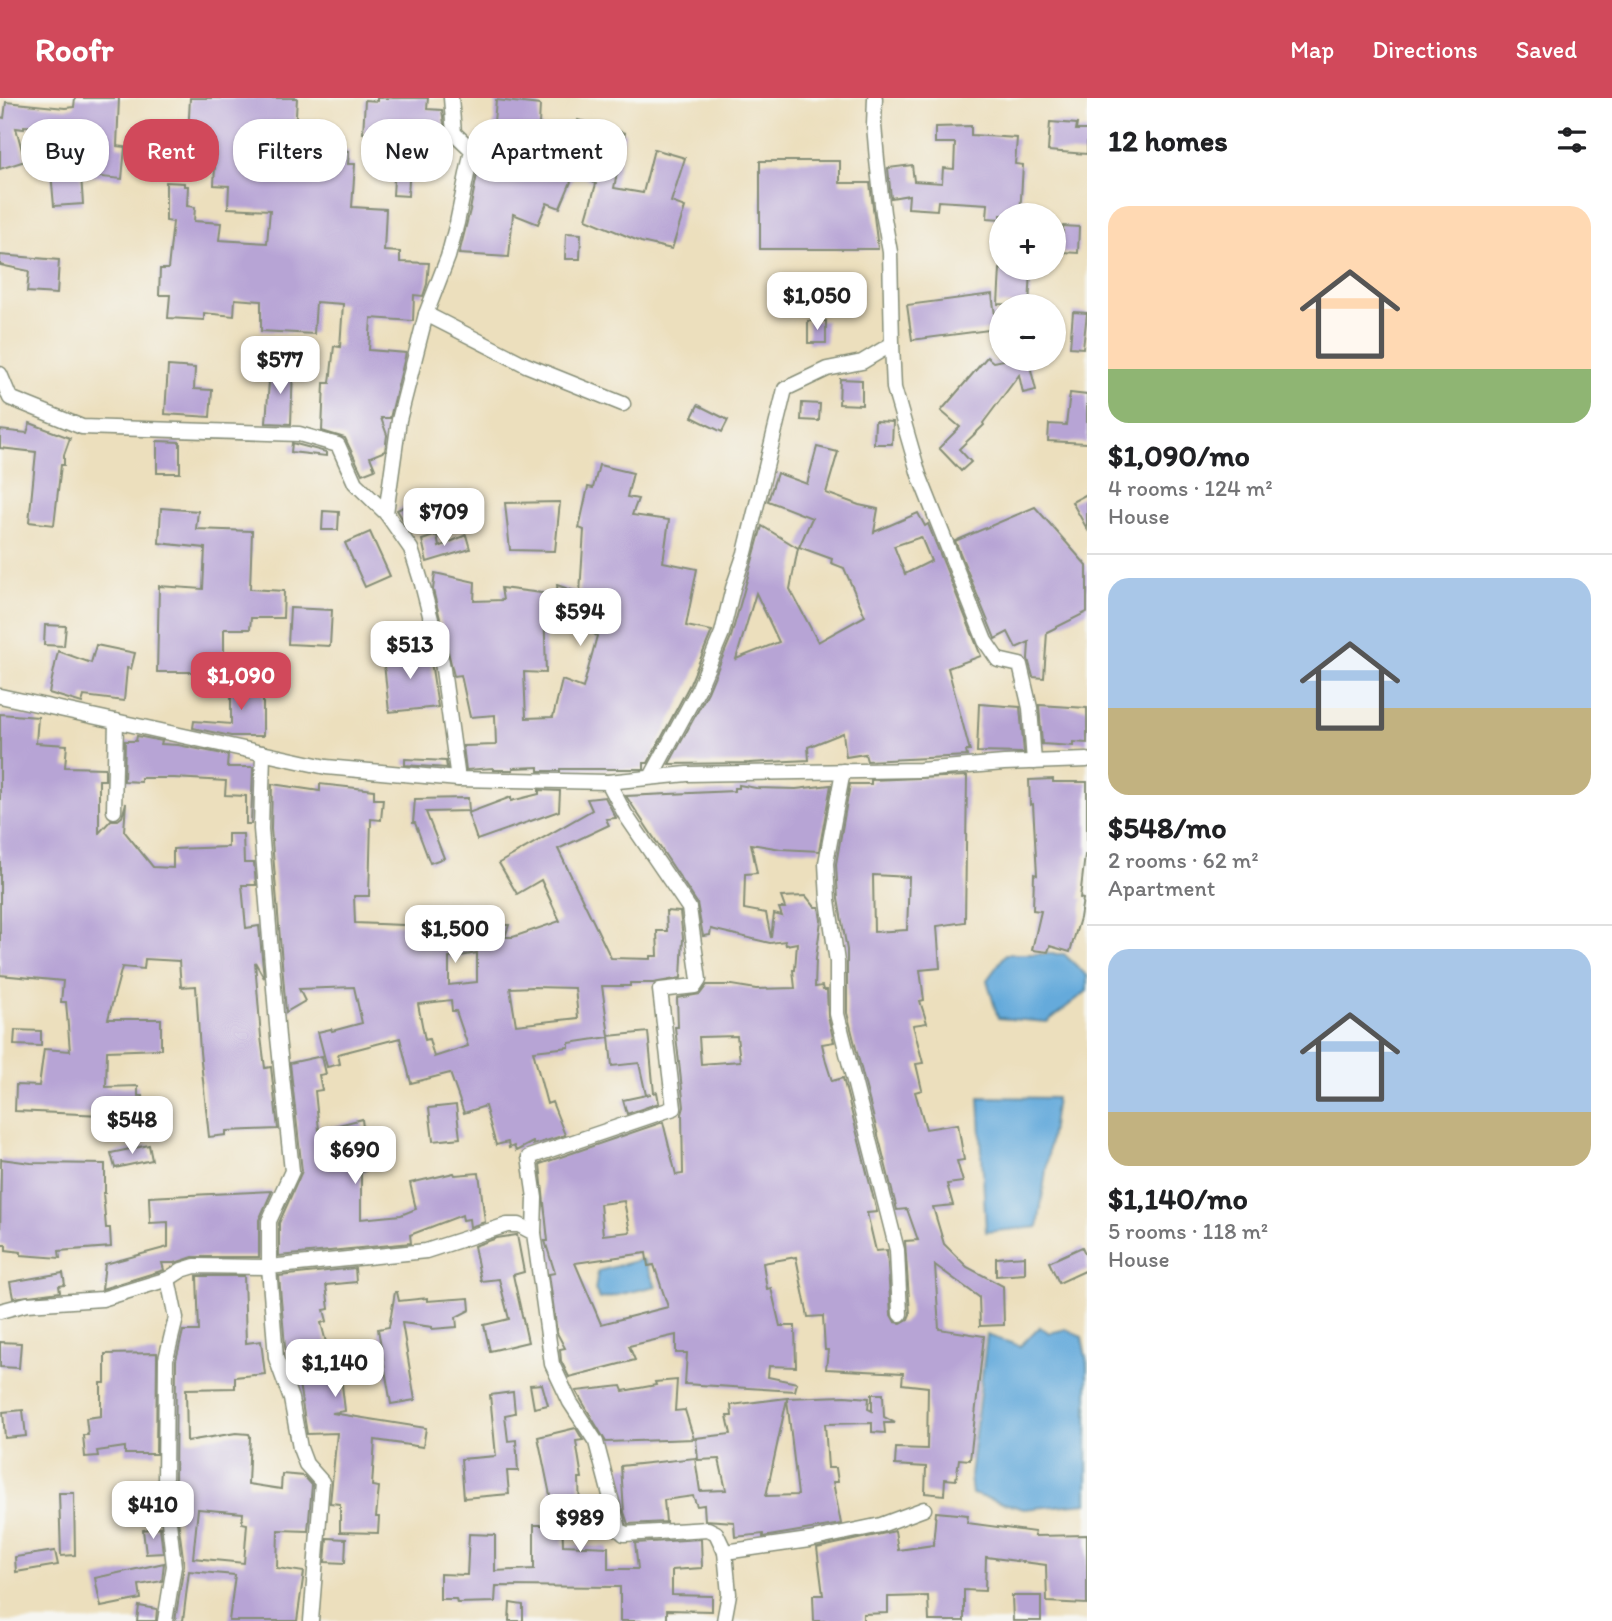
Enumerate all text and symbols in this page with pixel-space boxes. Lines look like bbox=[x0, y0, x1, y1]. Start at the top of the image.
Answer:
text: Roofr bbox=[35, 30, 113, 69]
text: Map bbox=[1290, 35, 1334, 64]
text: Directions bbox=[1372, 35, 1478, 64]
text: Saved bbox=[1516, 35, 1577, 64]
chip: Buy bbox=[21, 119, 109, 182]
chip: Rent bbox=[123, 119, 219, 182]
chip: Filters bbox=[233, 119, 347, 182]
chip: New bbox=[361, 119, 453, 182]
chip: Apartment bbox=[467, 119, 627, 182]
icon: filters bbox=[1553, 121, 1591, 159]
text: 12 homes bbox=[1108, 122, 1228, 159]
map controls bbox=[989, 203, 1066, 371]
button: + bbox=[989, 203, 1066, 280]
icon: home bbox=[1287, 251, 1413, 377]
pin: $1,050 bbox=[760, 272, 874, 332]
text: $1,050 bbox=[783, 281, 851, 309]
button: − bbox=[989, 294, 1066, 371]
pin: $577 bbox=[239, 336, 321, 396]
text: $577 bbox=[257, 345, 303, 373]
text: $1,090/mo bbox=[1108, 437, 1250, 474]
text: 4 rooms · 124 m² bbox=[1108, 474, 1273, 502]
pin: $709 bbox=[403, 489, 485, 548]
text: $709 bbox=[419, 497, 469, 525]
text: House bbox=[1108, 502, 1170, 530]
pin: $594 bbox=[539, 588, 621, 648]
text: $594 bbox=[555, 597, 605, 625]
pin: $513 bbox=[369, 622, 451, 681]
icon: home bbox=[1287, 623, 1413, 749]
text: $513 bbox=[387, 630, 433, 658]
pin: $1,090 bbox=[184, 652, 298, 712]
text: $1,090 bbox=[207, 661, 275, 689]
text: $548/mo bbox=[1108, 809, 1227, 846]
text: 2 rooms · 62 m² bbox=[1108, 846, 1259, 874]
text: Apartment bbox=[1108, 874, 1215, 902]
pin: $1,500 bbox=[398, 906, 512, 965]
text: $1,500 bbox=[421, 914, 489, 942]
icon: home bbox=[1287, 994, 1413, 1120]
pin: $548 bbox=[91, 1096, 173, 1156]
text: $548 bbox=[107, 1105, 157, 1133]
pin: $690 bbox=[314, 1126, 396, 1186]
text: $690 bbox=[330, 1135, 380, 1163]
text: $1,140/mo bbox=[1108, 1180, 1248, 1217]
text: 5 rooms · 118 m² bbox=[1108, 1217, 1268, 1245]
text: House bbox=[1108, 1245, 1170, 1273]
pin: $1,140 bbox=[278, 1340, 392, 1399]
text: $1,140 bbox=[302, 1348, 368, 1376]
pin: $410 bbox=[112, 1482, 194, 1541]
text: $410 bbox=[128, 1490, 178, 1518]
pin: $989 bbox=[539, 1494, 621, 1554]
text: $989 bbox=[556, 1503, 604, 1531]

